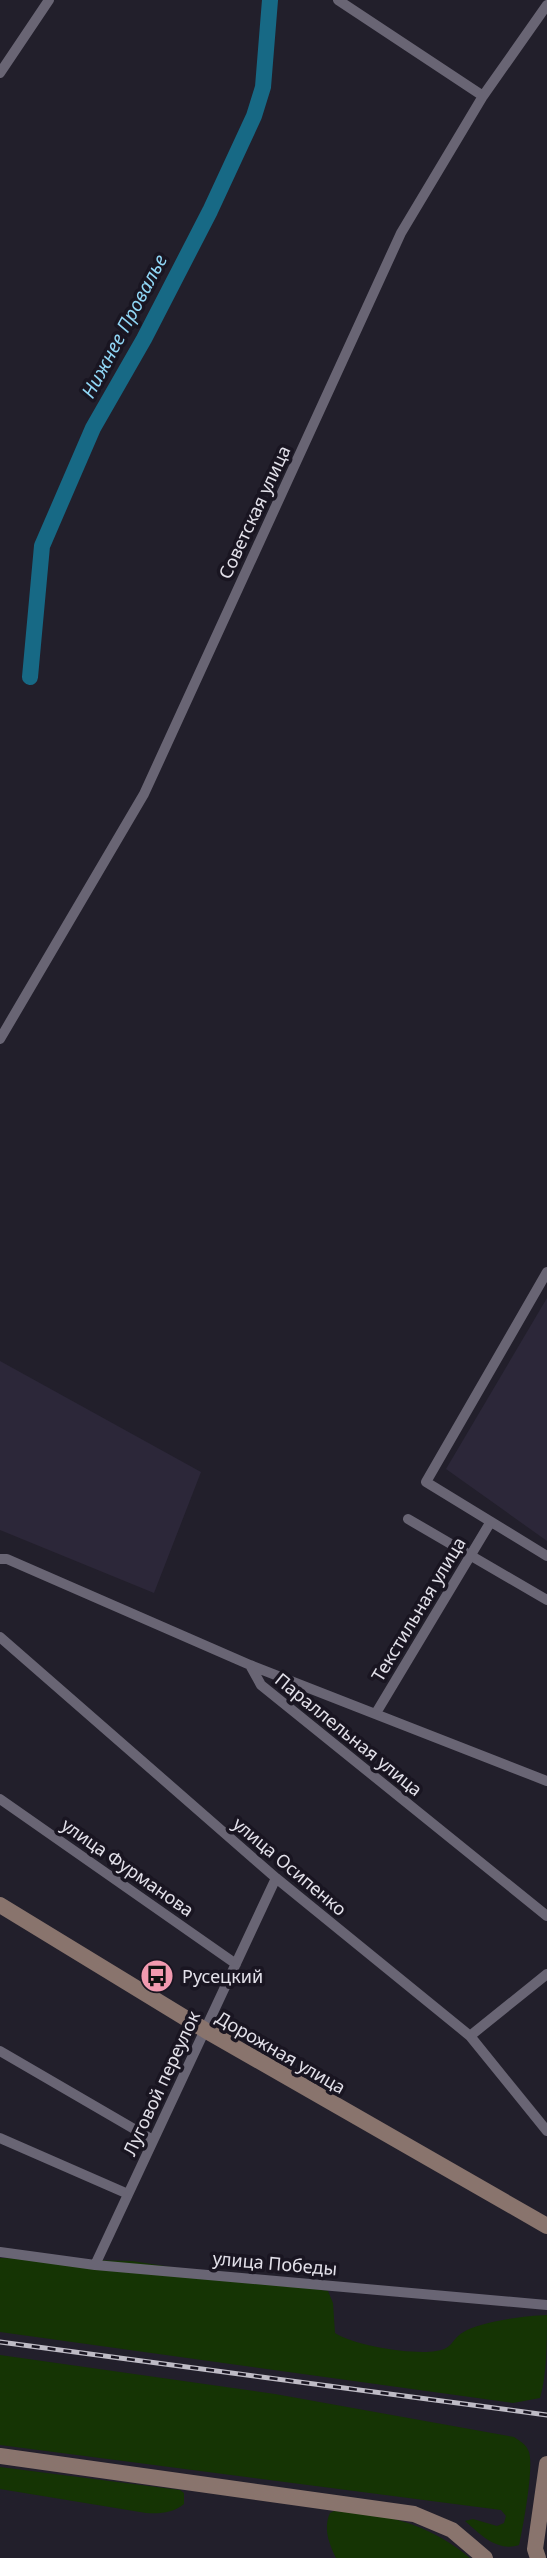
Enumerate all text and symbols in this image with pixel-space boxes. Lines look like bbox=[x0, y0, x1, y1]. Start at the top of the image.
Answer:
water label: Нижнее Провалье bbox=[75, 250, 173, 402]
street label: Советская улица bbox=[213, 441, 295, 583]
street label: Текстильная улица bbox=[365, 1532, 471, 1686]
street label: Параллельная улица bbox=[270, 1667, 428, 1801]
street label: улица Осипенко bbox=[228, 1811, 352, 1921]
street label: улица Фурманова bbox=[57, 1812, 199, 1922]
bus stop icon: Русецкий bbox=[138, 1957, 176, 1995]
place label: Русецкий bbox=[182, 1964, 263, 1988]
street label: Дорожная улица bbox=[212, 2005, 350, 2099]
street label: Луговой переулок bbox=[117, 2006, 205, 2159]
street label: улица Победы bbox=[212, 2246, 338, 2280]

